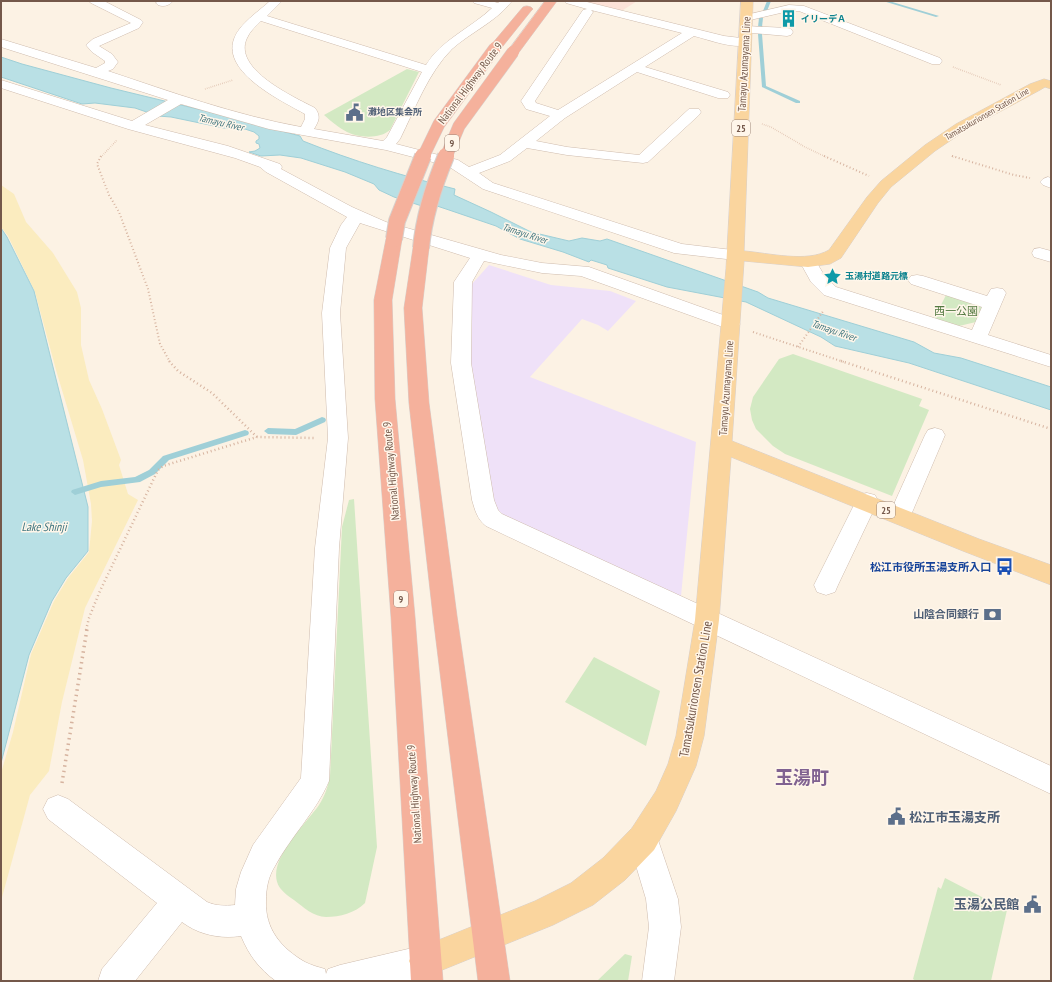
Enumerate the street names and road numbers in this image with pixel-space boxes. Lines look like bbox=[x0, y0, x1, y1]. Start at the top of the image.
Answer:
street label: Tamayu Azumayama Line bbox=[735, 16, 753, 112]
street label: National Highway Route 9 bbox=[435, 39, 505, 127]
street label: Tamatsukurionsen Station Line bbox=[943, 85, 1031, 142]
road number: 25 bbox=[732, 120, 750, 136]
road number: 9 bbox=[445, 135, 459, 151]
street label: Tamayu Azumayama Line bbox=[716, 340, 736, 436]
street label: National Highway Route 9 bbox=[380, 421, 402, 521]
road number: 25 bbox=[877, 502, 895, 518]
road number: 9 bbox=[394, 591, 408, 607]
street label: Tamatsukurionsen Station Line bbox=[675, 620, 716, 758]
street label: National Highway Route 9 bbox=[404, 744, 424, 844]

